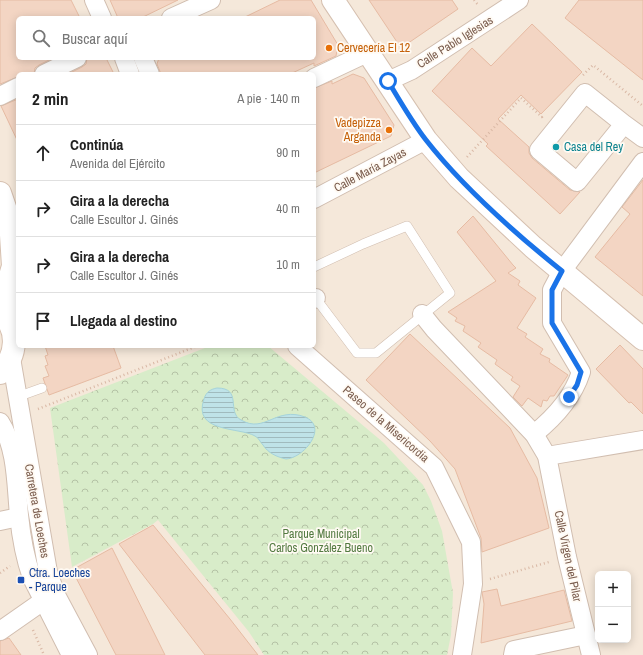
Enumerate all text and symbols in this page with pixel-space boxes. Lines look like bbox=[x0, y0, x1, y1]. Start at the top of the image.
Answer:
street label: Calle Pablo Iglesias bbox=[414, 12, 496, 72]
search box bbox=[16, 16, 316, 60]
icon: search bbox=[30, 27, 52, 49]
text: Buscar aquí bbox=[62, 28, 128, 49]
place label: Cervecería El 12 bbox=[337, 40, 410, 56]
marker: Cervecería El 12 bbox=[324, 43, 334, 53]
route start bbox=[379, 72, 397, 90]
text: 2 min bbox=[32, 87, 68, 110]
text: A pie · 140 m bbox=[237, 90, 300, 107]
place label: Vadepizza Arganda bbox=[335, 115, 382, 145]
marker: Vadepizza Arganda bbox=[384, 125, 394, 135]
text: Continúa bbox=[70, 134, 123, 155]
place label: Casa del Rey bbox=[564, 139, 623, 155]
icon: ahead bbox=[32, 142, 54, 164]
marker: Casa del Rey bbox=[551, 142, 561, 152]
text: 90 m bbox=[276, 144, 300, 161]
street label: Calle María Zayas bbox=[331, 144, 409, 196]
text: Avenida del Ejército bbox=[70, 155, 165, 172]
text: Gira a la derecha bbox=[70, 190, 169, 211]
icon: right bbox=[32, 198, 54, 220]
text: 40 m bbox=[276, 200, 300, 217]
text: Calle Escultor J. Ginés bbox=[70, 211, 178, 228]
text: Gira a la derecha bbox=[70, 246, 169, 267]
icon: right bbox=[32, 254, 54, 276]
text: 10 m bbox=[276, 256, 300, 273]
text: Calle Escultor J. Ginés bbox=[70, 267, 178, 284]
icon: arrive bbox=[32, 310, 54, 332]
text: Llegada al destino bbox=[70, 310, 177, 331]
street label: Paseo de la Misericordia bbox=[339, 382, 433, 466]
route end bbox=[560, 388, 578, 406]
street label: Carretera de Loeches bbox=[21, 463, 53, 559]
street label: Calle Virgen del Pilar bbox=[551, 509, 586, 604]
park label: Parque Municipal Carlos González Bueno bbox=[269, 526, 373, 556]
place label: Ctra. Loeches - Parque bbox=[29, 565, 90, 595]
map controls bbox=[595, 571, 631, 643]
button: + bbox=[595, 571, 631, 607]
marker: Ctra. Loeches - Parque bbox=[16, 575, 26, 585]
button: − bbox=[595, 607, 631, 643]

